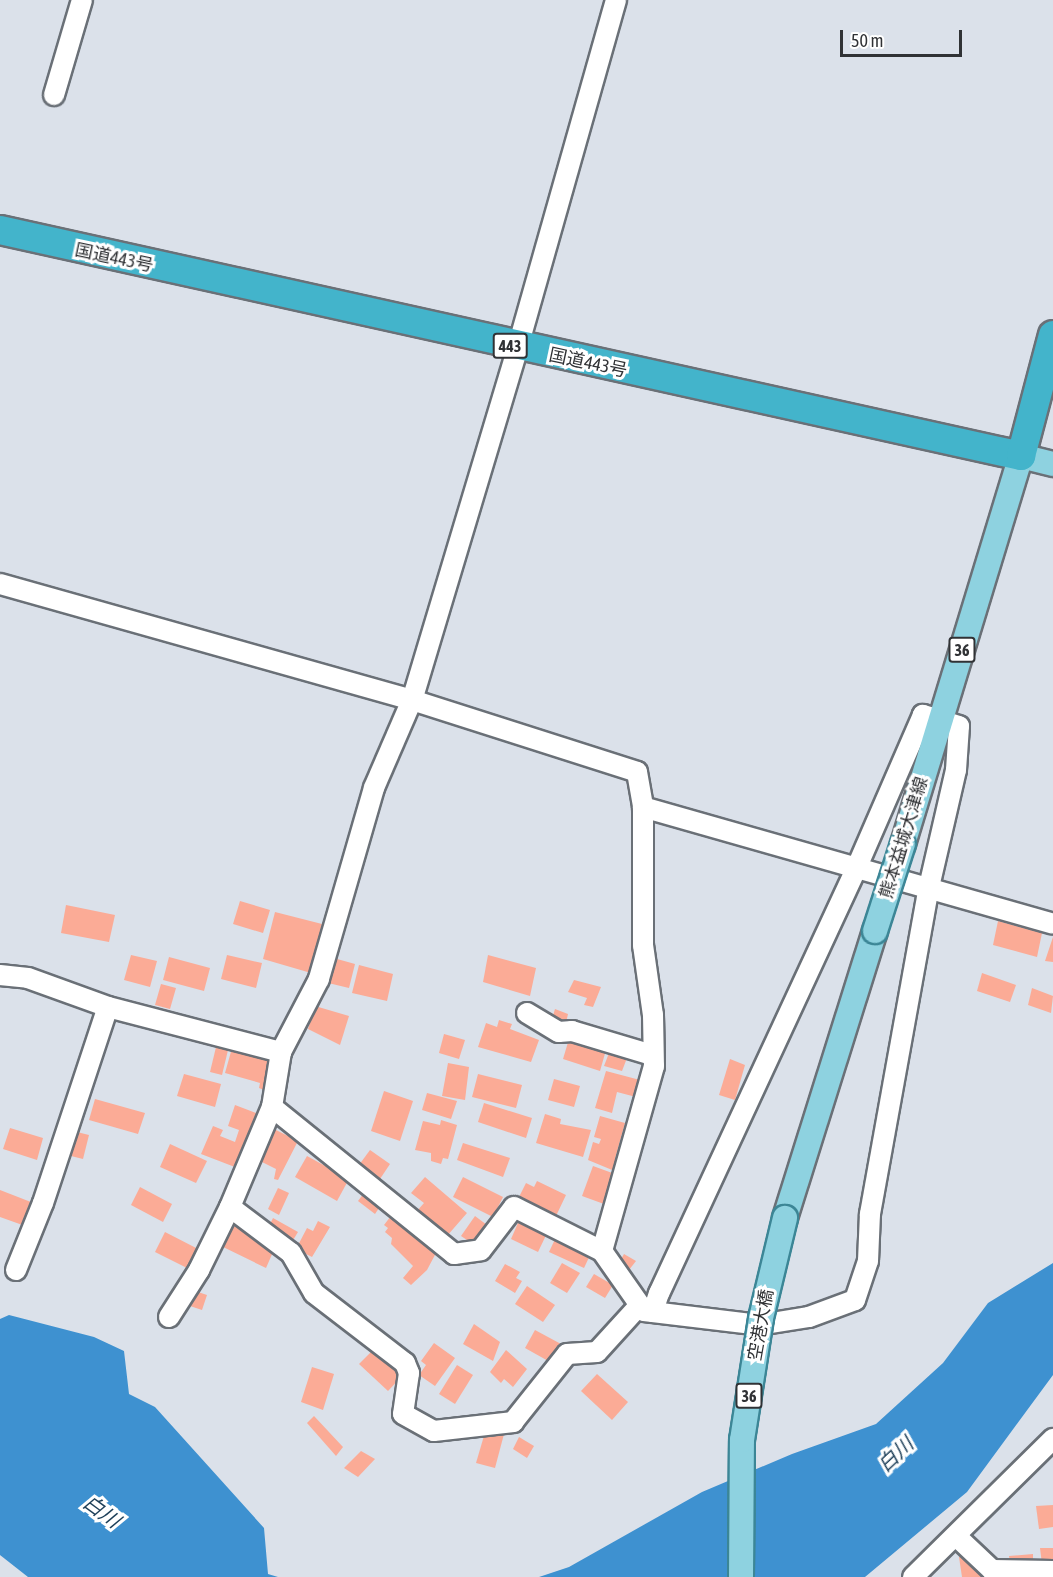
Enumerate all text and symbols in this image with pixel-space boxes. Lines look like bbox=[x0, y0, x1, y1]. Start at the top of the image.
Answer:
scale bar bbox=[843, 18, 964, 56]
text: 50 m bbox=[851, 30, 883, 51]
street label: 国道443号 bbox=[73, 239, 155, 277]
road number: 443 bbox=[492, 333, 528, 359]
street label: 国道443号 bbox=[547, 344, 629, 382]
road number: 36 bbox=[947, 637, 977, 663]
street label: 熊本益城大津線 bbox=[875, 775, 933, 901]
street label: 空港大橋 bbox=[744, 1288, 778, 1362]
road number: 36 bbox=[734, 1383, 764, 1409]
water label: 白川 bbox=[872, 1432, 918, 1476]
water label: 白川 bbox=[79, 1490, 125, 1532]

